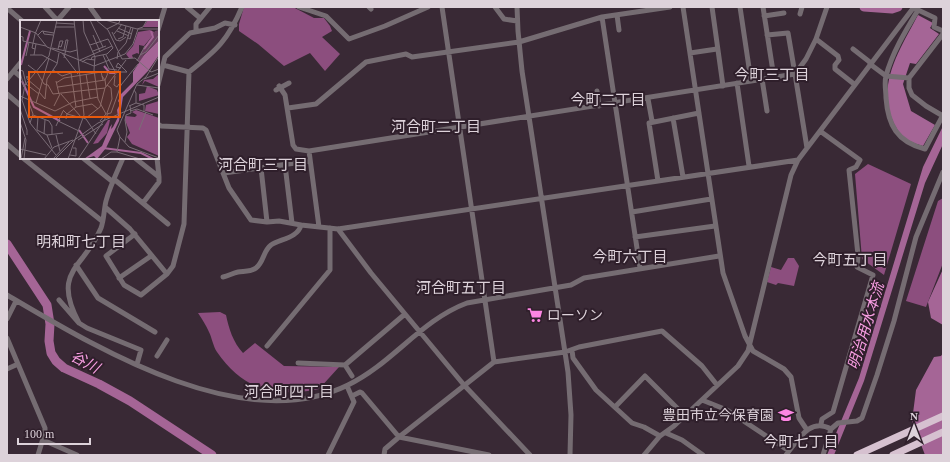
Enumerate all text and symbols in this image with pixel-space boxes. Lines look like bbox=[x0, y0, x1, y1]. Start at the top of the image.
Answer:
inset map bbox=[20, 20, 159, 159]
district label: 今町三丁目 bbox=[734, 67, 810, 83]
district label: 今町二丁目 bbox=[570, 92, 646, 108]
district label: 河合町二丁目 bbox=[391, 119, 481, 135]
district label: 河合町三丁目 bbox=[218, 157, 308, 173]
district label: 明和町七丁目 bbox=[36, 234, 126, 250]
district label: 今町六丁目 bbox=[592, 249, 668, 265]
district label: 今町五丁目 bbox=[812, 252, 888, 268]
water label: 明治用水本流 bbox=[845, 279, 887, 371]
district label: 河合町五丁目 bbox=[416, 280, 506, 296]
supermarket icon: ローソン bbox=[526, 306, 544, 324]
place label: ローソン bbox=[547, 308, 603, 323]
water label: 谷川 bbox=[68, 348, 104, 377]
district label: 河合町四丁目 bbox=[244, 384, 334, 400]
school or university icon: 豊田市立今保育園 bbox=[777, 406, 795, 424]
north arrow bbox=[894, 406, 934, 446]
place label: 豊田市立今保育園 bbox=[662, 408, 774, 423]
text: N bbox=[910, 410, 918, 422]
scale bar bbox=[18, 420, 90, 446]
text: 100 m bbox=[24, 427, 55, 441]
district label: 今町七丁目 bbox=[763, 434, 839, 450]

